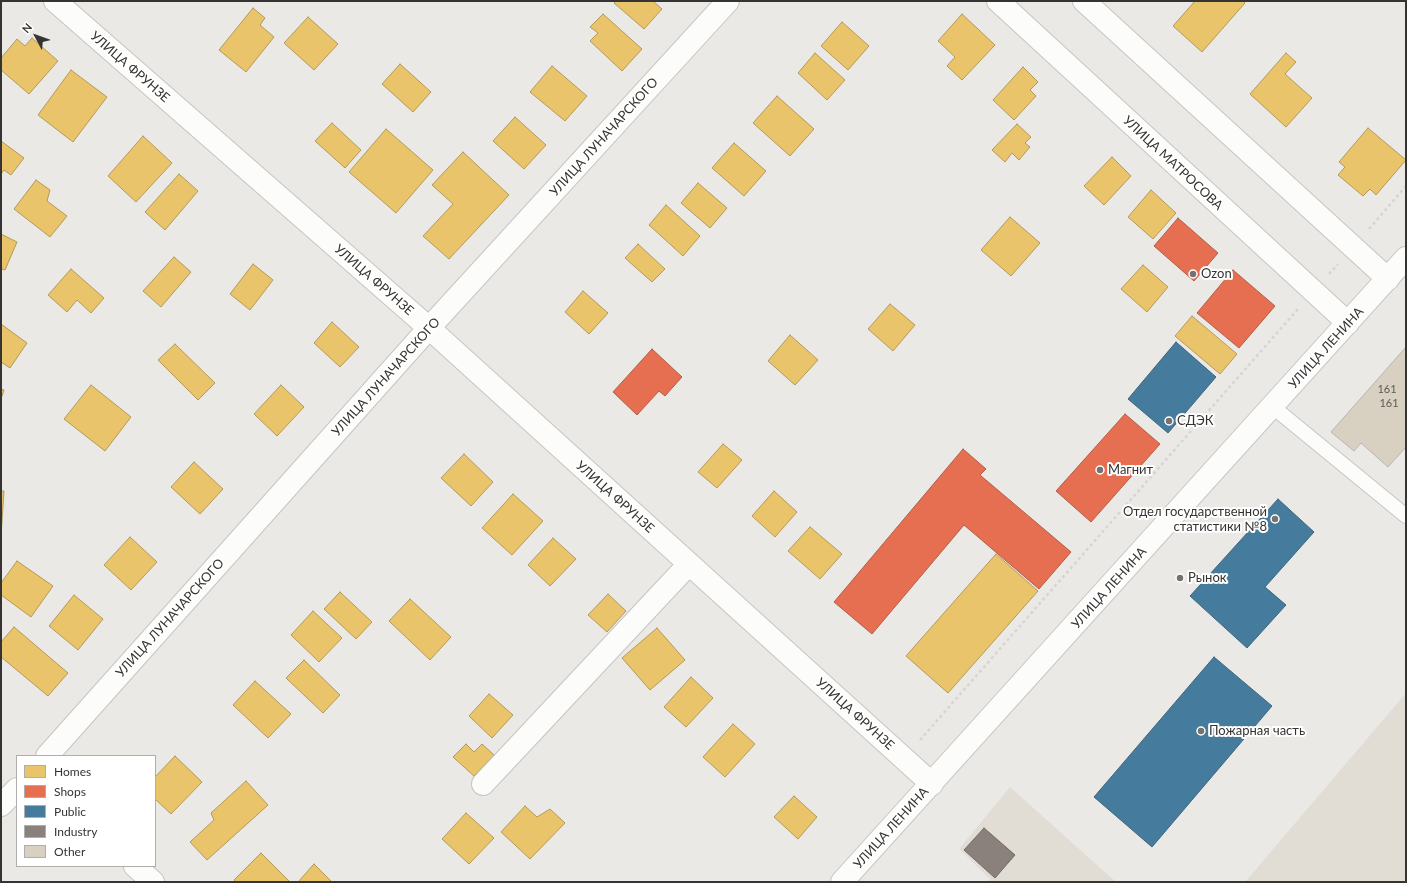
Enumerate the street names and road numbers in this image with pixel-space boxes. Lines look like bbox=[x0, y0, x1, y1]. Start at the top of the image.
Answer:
street label: УЛИЦА ФРУНЗЕ bbox=[87, 28, 173, 106]
street label: УЛИЦА ЛУНАЧАРСКОГО bbox=[547, 75, 661, 199]
street label: УЛИЦА МАТРОСОВА bbox=[1120, 113, 1226, 213]
street label: УЛИЦА ФРУНЗЕ bbox=[331, 241, 417, 319]
street label: УЛИЦА ЛЕНИНА bbox=[1285, 304, 1367, 392]
street label: УЛИЦА ЛУНАЧАРСКОГО bbox=[329, 315, 443, 439]
street label: УЛИЦА ФРУНЗЕ bbox=[573, 458, 657, 536]
street label: УЛИЦА ЛЕНИНА bbox=[1068, 544, 1150, 632]
street label: УЛИЦА ЛУНАЧАРСКОГО bbox=[113, 556, 227, 680]
street label: УЛИЦА ФРУНЗЕ bbox=[813, 675, 897, 753]
street label: УЛИЦА ЛЕНИНА bbox=[850, 784, 932, 872]

